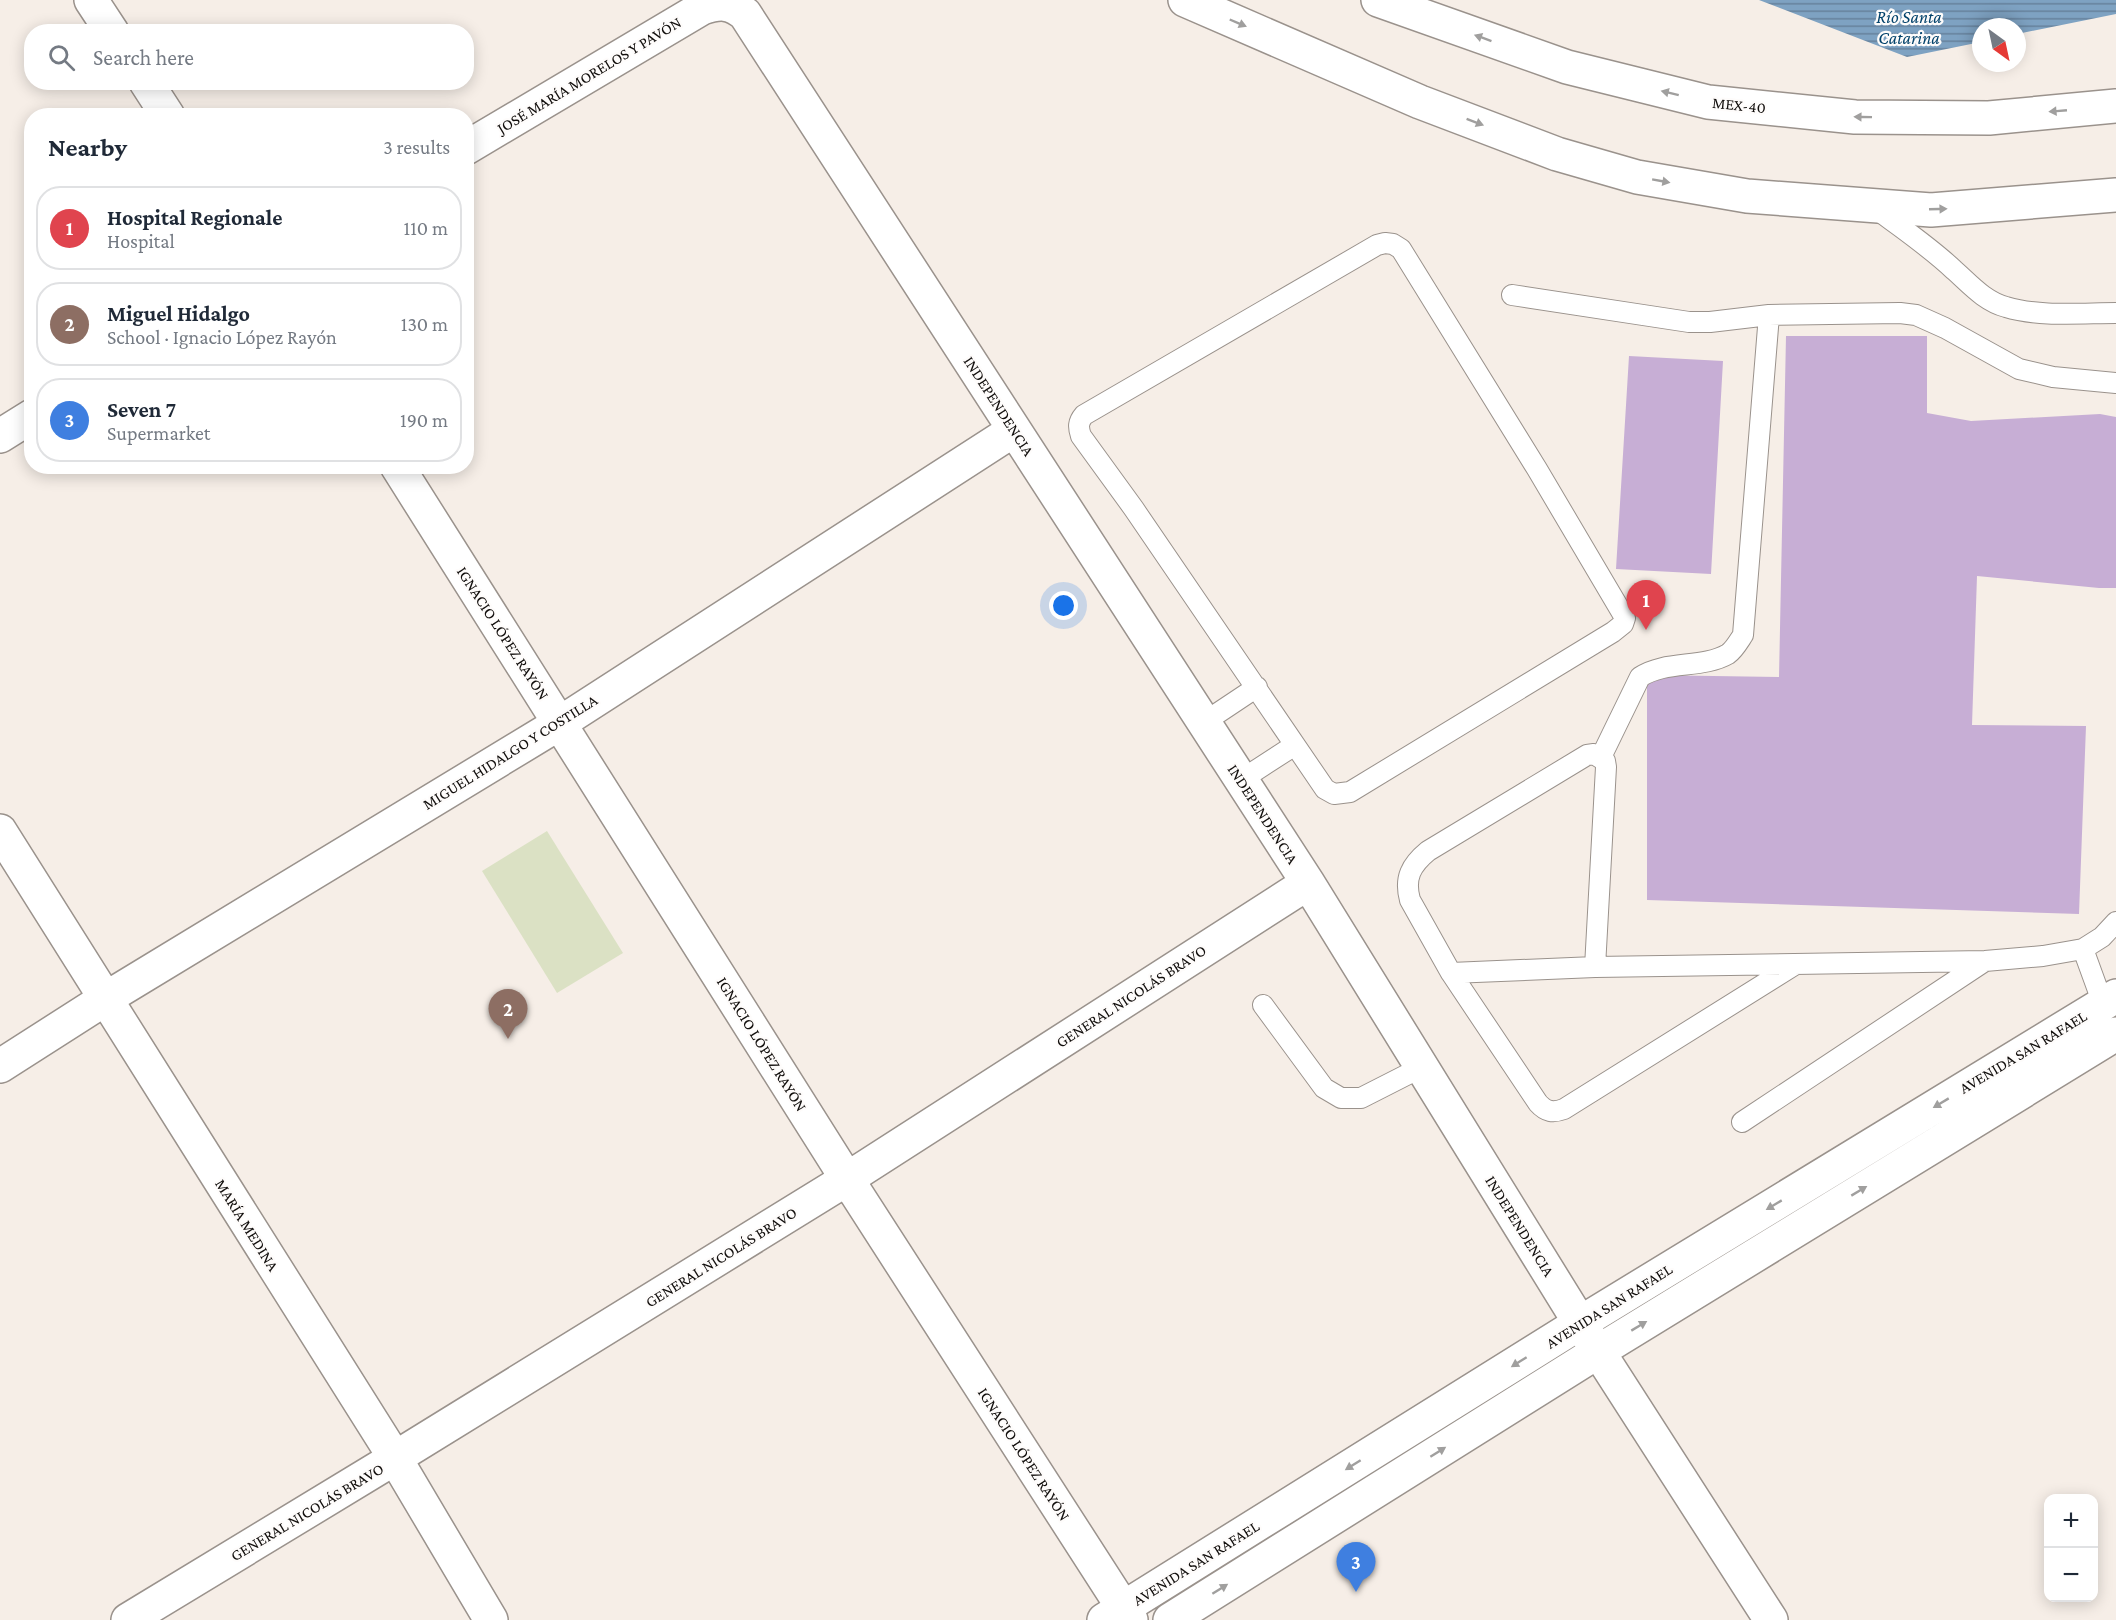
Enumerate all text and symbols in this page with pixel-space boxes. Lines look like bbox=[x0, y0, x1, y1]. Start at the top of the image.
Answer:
water label: Río Santa Catarina bbox=[1876, 7, 1942, 48]
street label: JOSÉ MARÍA MORELOS Y PAVÓN bbox=[492, 13, 685, 139]
one-way arrow bbox=[1230, 18, 1248, 28]
north arrow bbox=[1972, 18, 2026, 72]
search box bbox=[24, 24, 474, 90]
one-way arrow bbox=[1474, 32, 1492, 42]
icon: search bbox=[45, 41, 78, 74]
text: Search here bbox=[93, 45, 194, 70]
one-way arrow bbox=[1661, 87, 1679, 97]
street label: MEX-40 bbox=[1711, 94, 1767, 116]
one-way arrow bbox=[2048, 106, 2067, 116]
one-way arrow bbox=[1854, 112, 1873, 122]
one-way arrow bbox=[1466, 118, 1484, 128]
text: Nearby bbox=[48, 133, 127, 162]
text: 3 results bbox=[383, 136, 450, 158]
one-way arrow bbox=[1651, 177, 1670, 186]
text: Hospital Regionale bbox=[107, 205, 282, 230]
one-way arrow bbox=[1928, 205, 1947, 214]
text: 1 bbox=[66, 217, 73, 239]
text: 110 m bbox=[404, 217, 448, 239]
text: Hospital bbox=[107, 230, 175, 252]
text: Miguel Hidalgo bbox=[107, 301, 250, 326]
text: 2 bbox=[64, 313, 75, 335]
text: 130 m bbox=[401, 313, 448, 335]
text: School · Ignacio López Rayón bbox=[107, 326, 337, 348]
street label: INDEPENDENCIA bbox=[960, 353, 1038, 460]
text: Seven 7 bbox=[107, 397, 176, 422]
text: 3 bbox=[65, 409, 74, 431]
text: 190 m bbox=[400, 409, 448, 431]
text: Supermarket bbox=[107, 422, 210, 444]
street label: IGNACIO LÓPEZ RAYÓN bbox=[454, 563, 552, 703]
pin: 1 bbox=[1626, 580, 1666, 630]
your location bbox=[1049, 591, 1078, 620]
street label: MIGUEL HIDALGO Y COSTILLA bbox=[420, 691, 601, 813]
street label: INDEPENDENCIA bbox=[1224, 761, 1302, 868]
street label: GENERAL NICOLÁS BRAVO bbox=[1053, 941, 1209, 1051]
street label: IGNACIO LÓPEZ RAYÓN bbox=[714, 974, 810, 1114]
pin: 2 bbox=[488, 990, 528, 1039]
street label: AVENIDA SAN RAFAEL bbox=[1956, 1007, 2090, 1097]
one-way arrow bbox=[1933, 1097, 1949, 1108]
street label: INDEPENDENCIA bbox=[1482, 1173, 1558, 1280]
street label: MARÍA MEDINA bbox=[212, 1176, 283, 1275]
one-way arrow bbox=[1851, 1186, 1867, 1197]
one-way arrow bbox=[1766, 1199, 1782, 1210]
street label: GENERAL NICOLÁS BRAVO bbox=[642, 1203, 800, 1311]
street label: AVENIDA SAN RAFAEL bbox=[1543, 1260, 1675, 1352]
one-way arrow bbox=[1631, 1320, 1647, 1331]
one-way arrow bbox=[1511, 1356, 1527, 1367]
street label: IGNACIO LÓPEZ RAYÓN bbox=[975, 1384, 1073, 1524]
one-way arrow bbox=[1430, 1446, 1446, 1457]
one-way arrow bbox=[1345, 1459, 1361, 1470]
street label: GENERAL NICOLÁS BRAVO bbox=[228, 1460, 386, 1564]
map controls bbox=[2044, 1494, 2098, 1602]
button: + bbox=[2044, 1494, 2098, 1548]
street label: AVENIDA SAN RAFAEL bbox=[1130, 1517, 1262, 1609]
pin: 3 bbox=[1336, 1542, 1376, 1592]
button: − bbox=[2044, 1548, 2098, 1602]
one-way arrow bbox=[1212, 1583, 1228, 1594]

